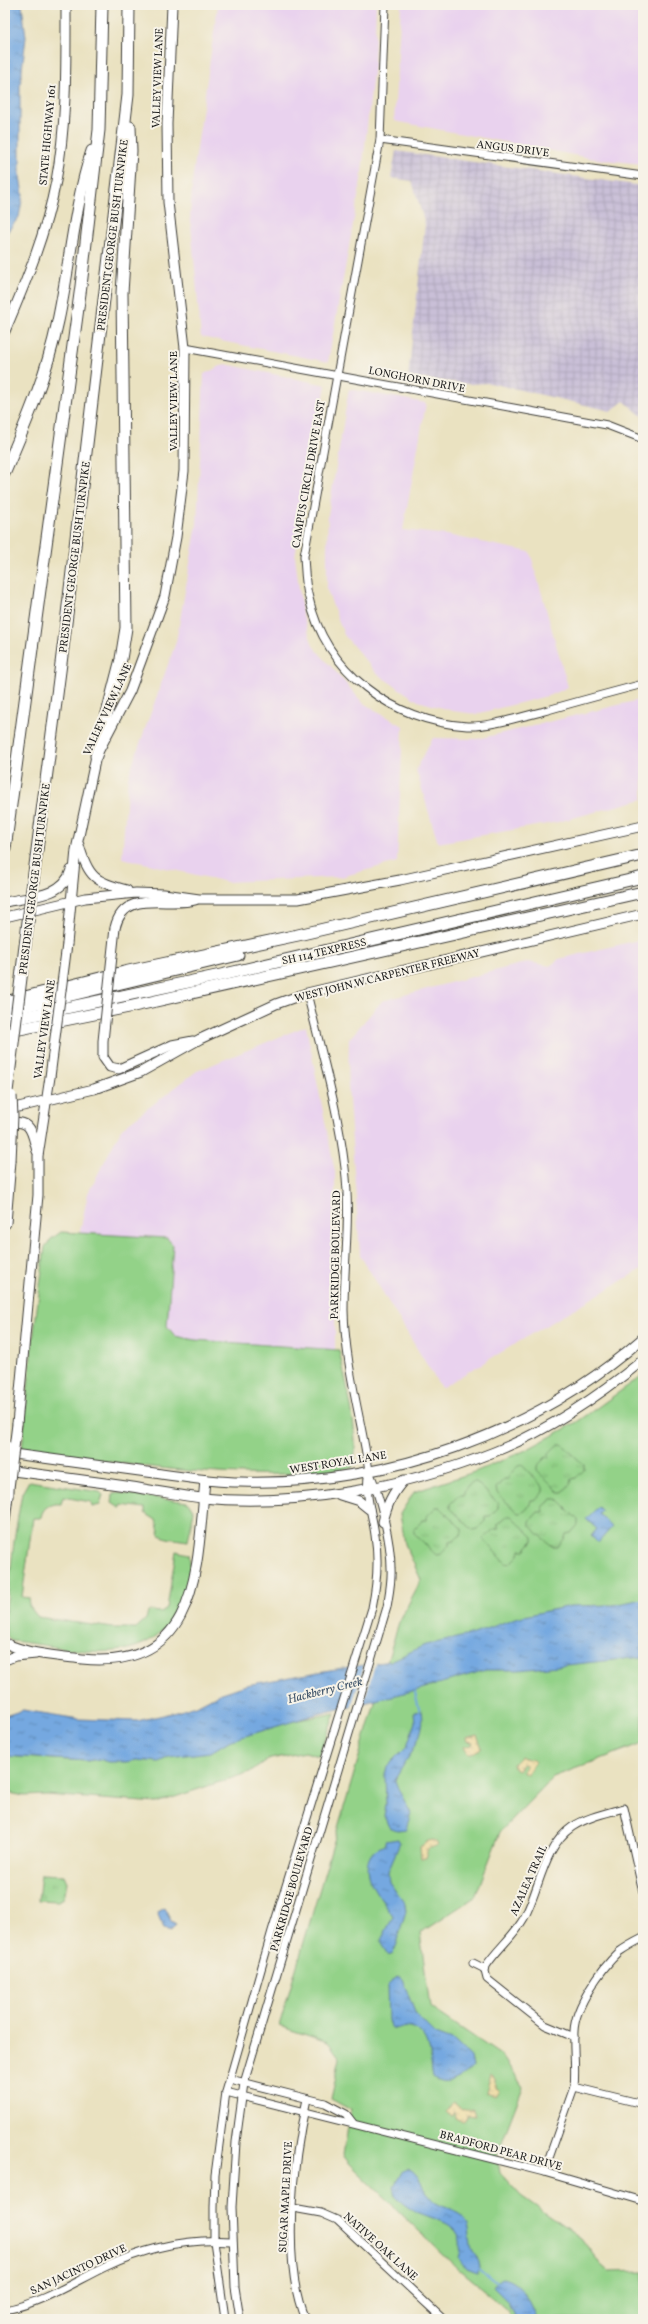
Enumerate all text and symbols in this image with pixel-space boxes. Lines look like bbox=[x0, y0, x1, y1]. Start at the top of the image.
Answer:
street label: VALLEY VIEW LANE bbox=[149, 27, 168, 128]
street label: STATE HIGHWAY 161 bbox=[37, 84, 60, 186]
street label: PRESIDENT GEORGE BUSH TURNPIKE bbox=[94, 138, 133, 332]
street label: ANGUS DRIVE bbox=[476, 138, 550, 161]
street label: VALLEY VIEW LANE bbox=[167, 350, 182, 451]
street label: LONGHORN DRIVE bbox=[367, 364, 467, 397]
street label: CAMPUS CIRCLE DRIVE EAST bbox=[289, 399, 330, 549]
street label: PRESIDENT GEORGE BUSH TURNPIKE bbox=[56, 460, 95, 654]
street label: VALLEY VIEW LANE bbox=[80, 661, 137, 758]
street label: PRESIDENT GEORGE BUSH TURNPIKE bbox=[16, 782, 55, 976]
street label: SH 114 TEXPRESS bbox=[281, 935, 368, 969]
street label: WEST JOHN W CARPENTER FREEWAY bbox=[293, 946, 482, 1007]
street label: VALLEY VIEW LANE bbox=[31, 978, 60, 1080]
street label: PARKRIDGE BOULEVARD bbox=[328, 1190, 345, 1320]
street label: WEST ROYAL LANE bbox=[289, 1448, 388, 1479]
water label: Hackberry Creek bbox=[286, 1674, 365, 1708]
street label: PARKRIDGE BOULEVARD bbox=[267, 1825, 317, 1954]
street label: AZALEA TRAIL bbox=[507, 1843, 552, 1918]
street label: BRADFORD PEAR DRIVE bbox=[438, 2128, 564, 2175]
street label: SUGAR MAPLE DRIVE bbox=[276, 2141, 297, 2253]
street label: NATIVE OAK LANE bbox=[340, 2210, 421, 2285]
street label: SAN JACINTO DRIVE bbox=[28, 2241, 130, 2299]

